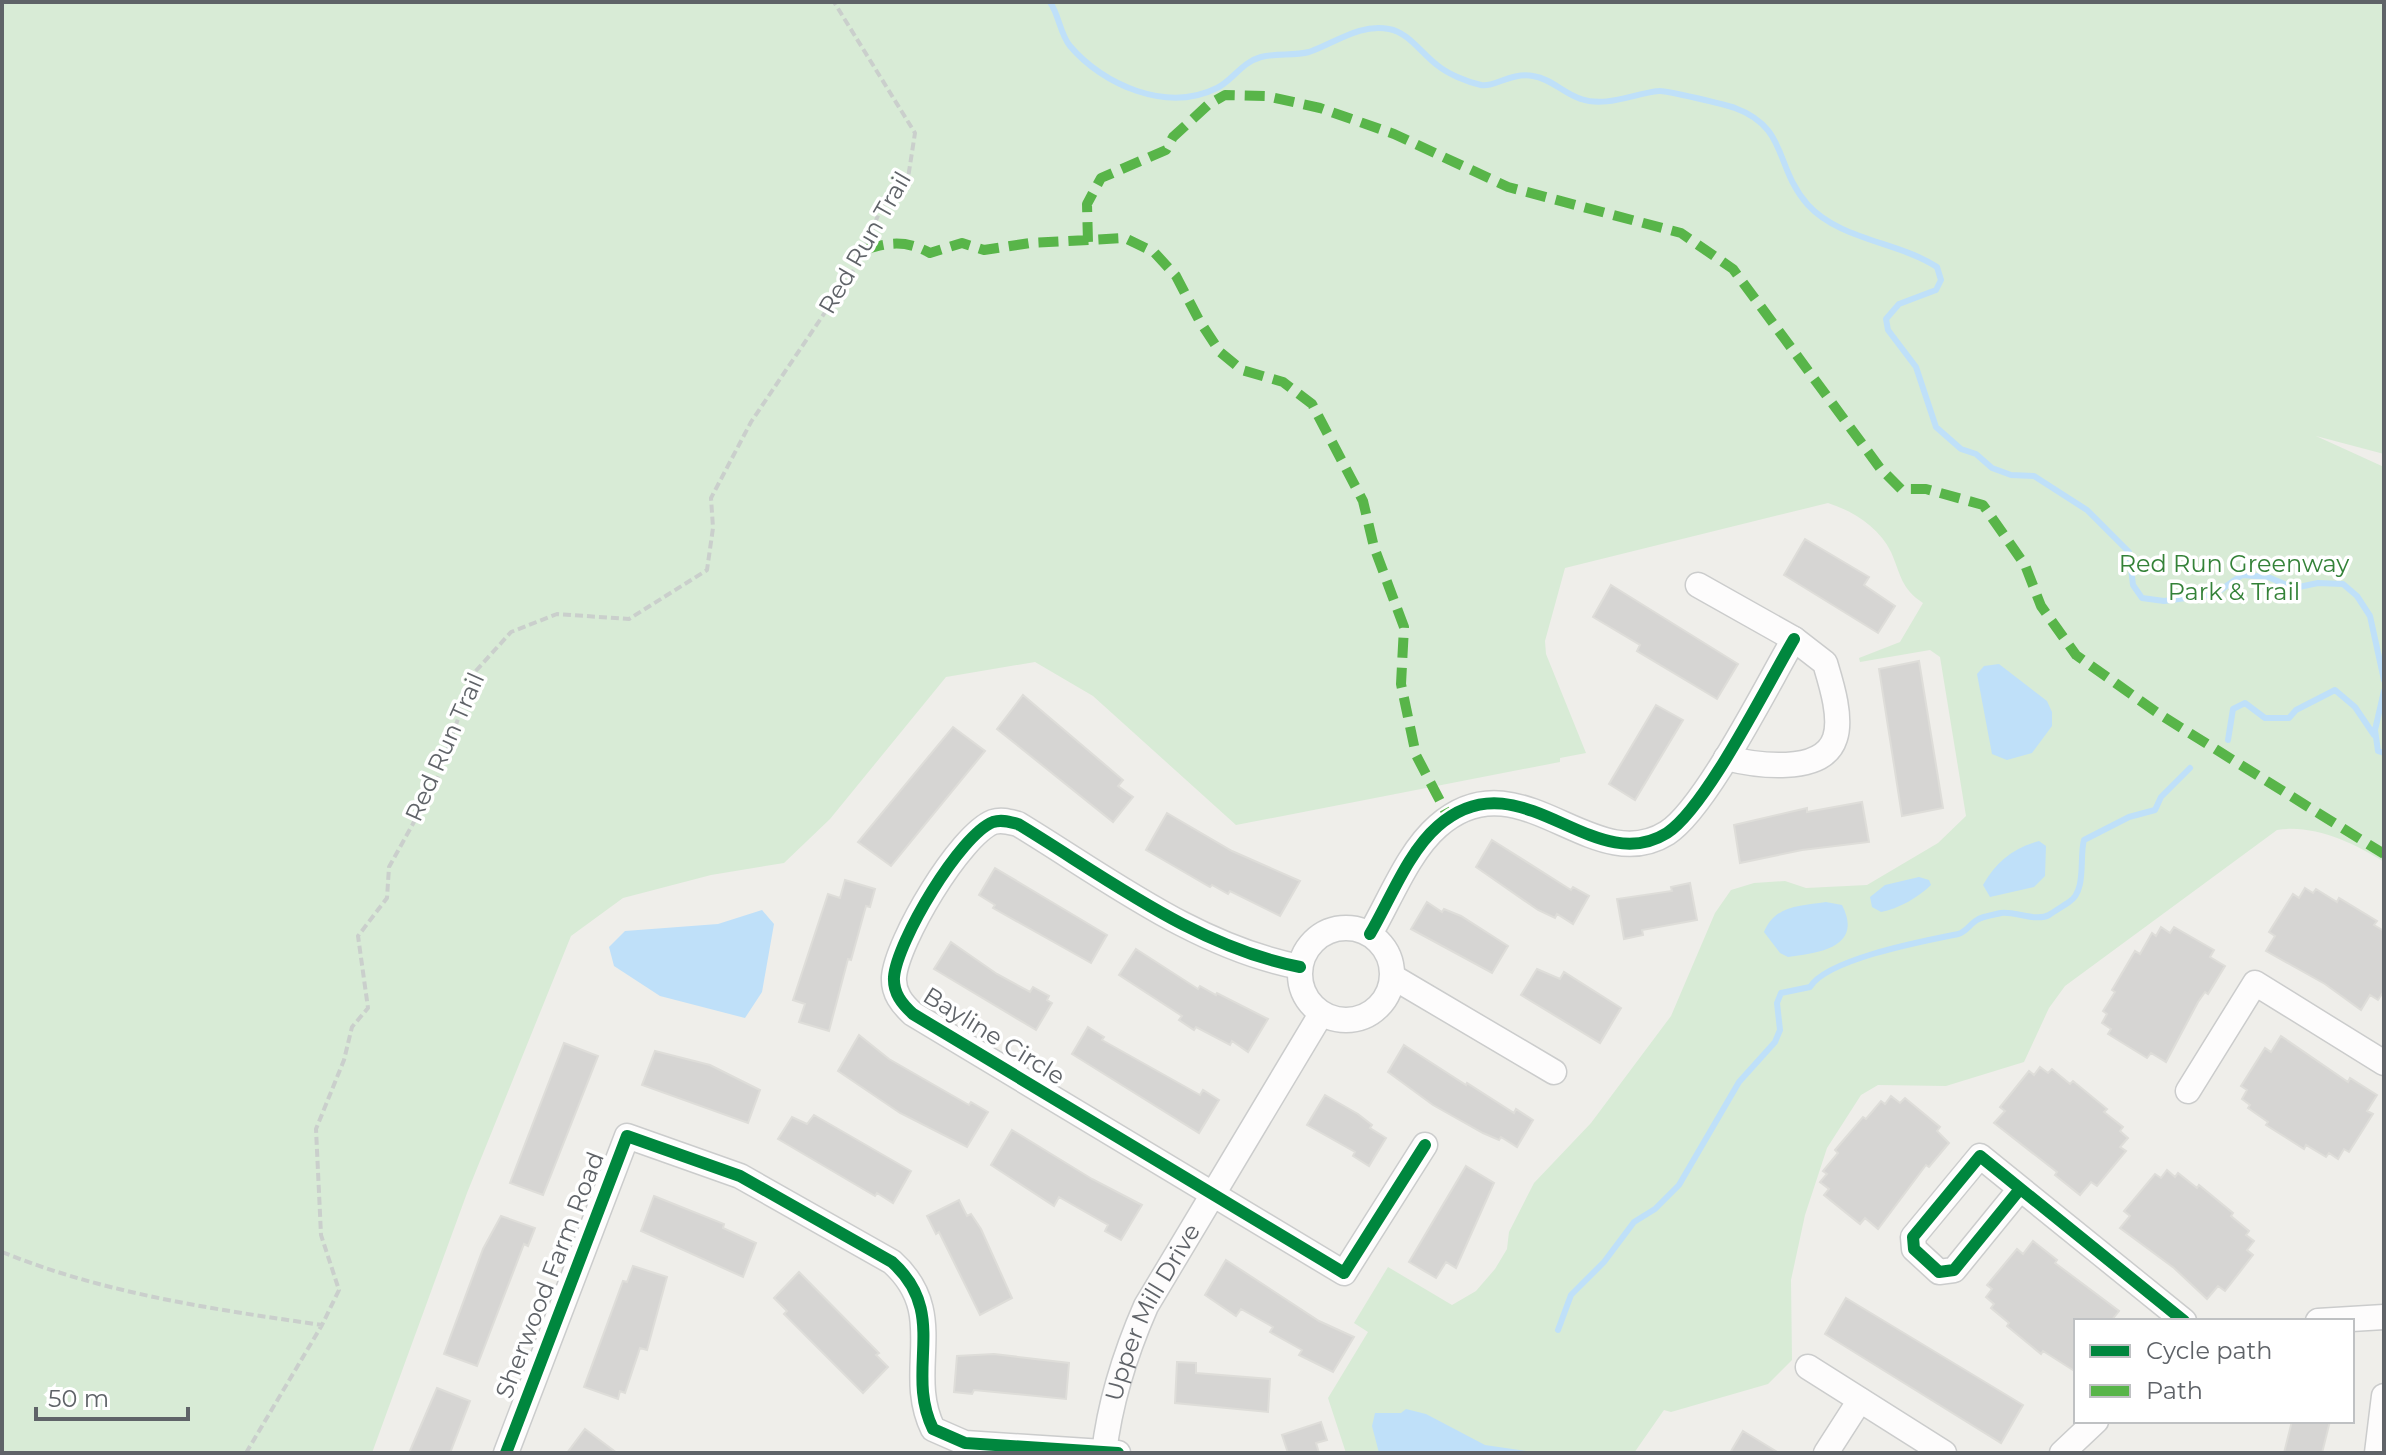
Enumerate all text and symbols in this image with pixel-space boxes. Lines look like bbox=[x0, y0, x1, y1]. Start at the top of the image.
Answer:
street label: Red Run Trail bbox=[812, 166, 917, 319]
park label: Red Run Greenway Park & Trail bbox=[2119, 549, 2349, 606]
street label: Red Run Trail bbox=[399, 668, 490, 826]
street label: Bayline Circle bbox=[918, 980, 1071, 1091]
street label: Sherwood Farm Road bbox=[489, 1147, 610, 1402]
street label: Upper Mill Drive bbox=[1099, 1218, 1206, 1404]
legend bbox=[2074, 1319, 2354, 1423]
text: Cycle path bbox=[2146, 1336, 2273, 1365]
scale bar bbox=[36, 1371, 188, 1421]
text: Path bbox=[2146, 1376, 2203, 1405]
text: 50 m bbox=[48, 1384, 109, 1413]

